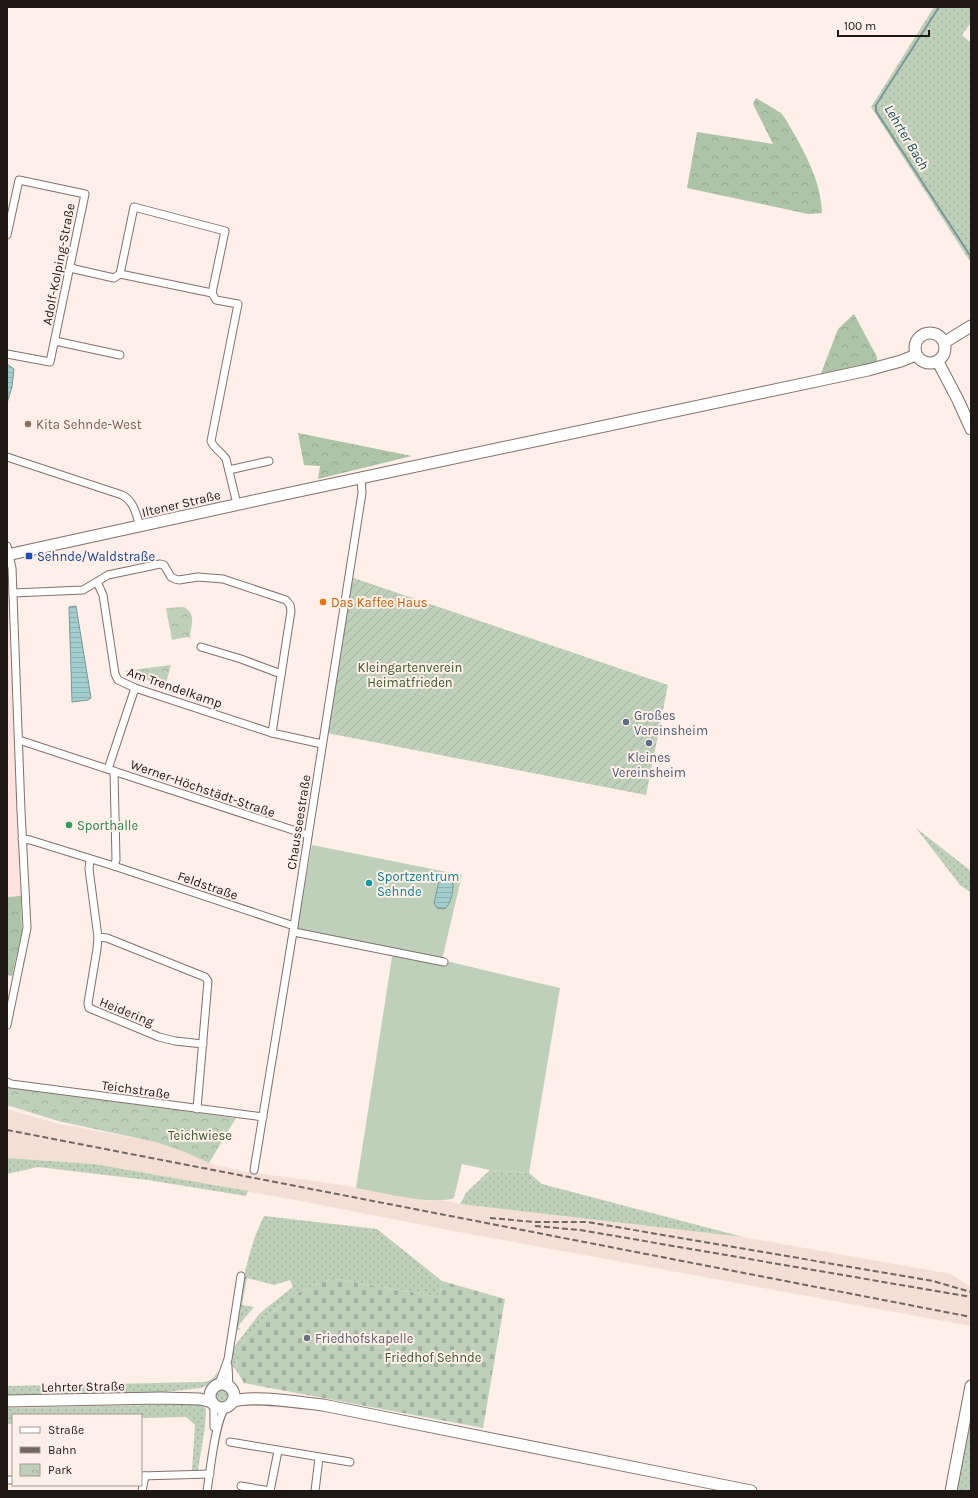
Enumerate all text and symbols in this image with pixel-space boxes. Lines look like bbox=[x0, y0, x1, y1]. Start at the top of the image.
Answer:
scale bar bbox=[838, 12, 929, 38]
text: 100 m bbox=[844, 19, 876, 33]
water label: Lehrter Bach bbox=[881, 102, 933, 173]
street label: Adolf-Kolping-Straße bbox=[39, 202, 78, 326]
place label: Kita Sehnde-West bbox=[36, 417, 142, 432]
marker: Kita Sehnde-West bbox=[23, 419, 33, 429]
street label: Iltener Straße bbox=[140, 487, 222, 520]
place label: Sehnde/Waldstraße bbox=[37, 549, 155, 564]
marker: Sehnde/Waldstraße bbox=[24, 551, 34, 561]
place label: Das Kaffee Haus bbox=[331, 595, 428, 610]
marker: Das Kaffee Haus bbox=[318, 597, 328, 607]
park label: Kleingartenverein Heimatfrieden bbox=[358, 660, 462, 690]
street label: Am Trendelkamp bbox=[125, 664, 224, 711]
place label: Großes Vereinsheim bbox=[634, 708, 708, 738]
marker: Großes Vereinsheim bbox=[621, 717, 631, 727]
marker: Kleines Vereinsheim bbox=[644, 738, 654, 748]
place label: Kleines Vereinsheim bbox=[612, 750, 686, 780]
street label: Werner-Höchstädt-Straße bbox=[129, 757, 277, 820]
street label: Chausseestraße bbox=[284, 773, 313, 871]
place label: Sporthalle bbox=[77, 818, 138, 833]
marker: Sporthalle bbox=[64, 820, 74, 830]
street label: Feldstraße bbox=[176, 868, 240, 903]
place label: Sportzentrum Sehnde bbox=[377, 869, 459, 899]
marker: Sportzentrum Sehnde bbox=[364, 878, 374, 888]
street label: Heidering bbox=[97, 994, 157, 1029]
street label: Teichstraße bbox=[101, 1077, 171, 1102]
park label: Teichwiese bbox=[168, 1128, 232, 1143]
place label: Friedhofskapelle bbox=[315, 1331, 414, 1346]
marker: Friedhofskapelle bbox=[302, 1333, 312, 1343]
park label: Friedhof Sehnde bbox=[385, 1350, 482, 1365]
street label: Lehrter Straße bbox=[41, 1378, 125, 1395]
legend bbox=[12, 1414, 142, 1486]
text: Straße bbox=[48, 1423, 84, 1437]
text: Bahn bbox=[48, 1443, 77, 1457]
text: Park bbox=[48, 1463, 73, 1477]

